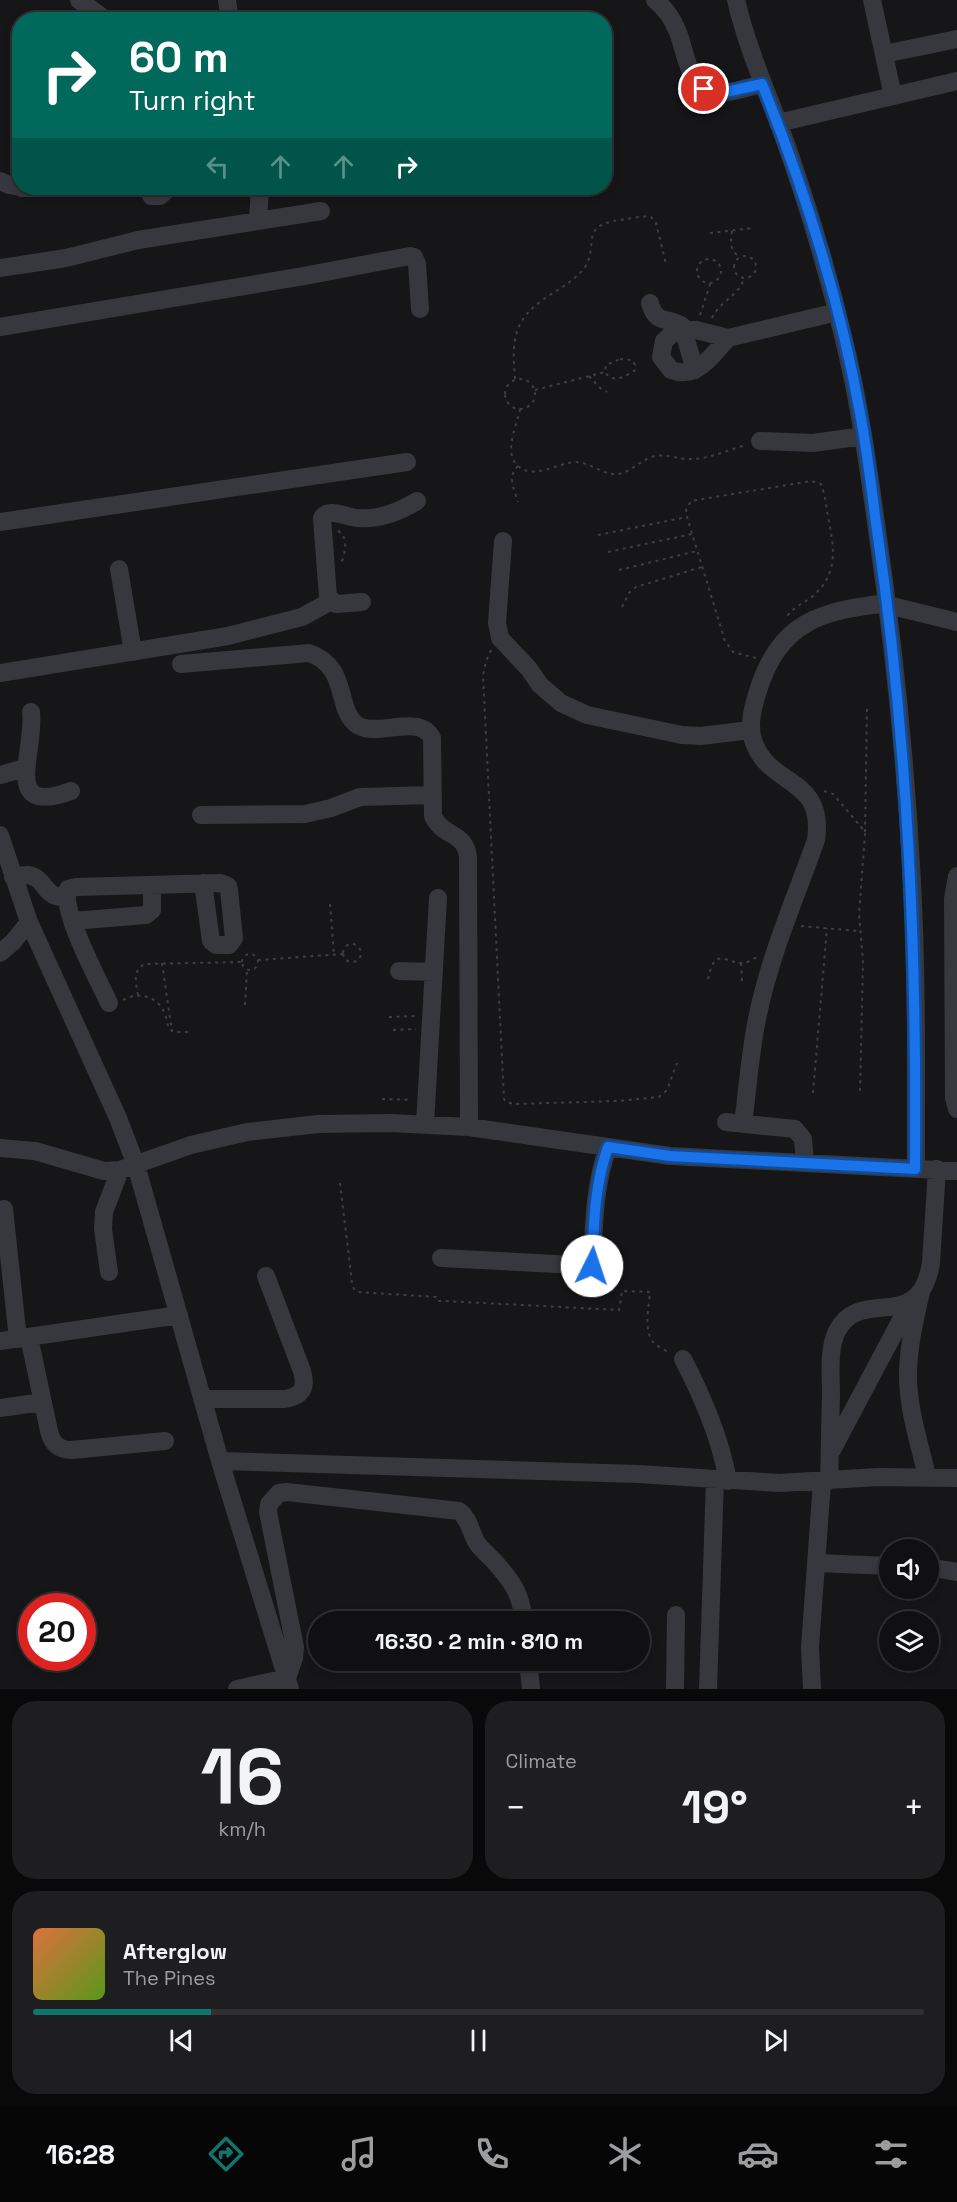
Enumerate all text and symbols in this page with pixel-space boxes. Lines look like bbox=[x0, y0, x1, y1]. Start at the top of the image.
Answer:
text: 60 m bbox=[129, 31, 229, 84]
icon: right bbox=[30, 36, 108, 114]
pin bbox=[678, 63, 729, 114]
icon: arrive bbox=[687, 72, 720, 105]
text: Turn right bbox=[129, 83, 256, 118]
icon: left bbox=[201, 150, 234, 183]
icon: ahead bbox=[264, 150, 297, 183]
icon: ahead bbox=[327, 150, 360, 183]
icon: right bbox=[390, 150, 423, 183]
position arrow bbox=[560, 1234, 624, 1298]
map controls bbox=[879, 1539, 939, 1671]
button: sound bbox=[879, 1539, 939, 1599]
speed limit sign: 20 bbox=[18, 1593, 96, 1671]
button: layers bbox=[879, 1611, 939, 1671]
text: 16:30 · 2 min · 810 m bbox=[375, 1627, 583, 1655]
text: 16 bbox=[201, 1727, 284, 1827]
text: Climate bbox=[506, 1748, 577, 1774]
text: 19° bbox=[682, 1779, 748, 1836]
text: − bbox=[506, 1787, 526, 1829]
text: + bbox=[904, 1787, 924, 1829]
text: km/h bbox=[218, 1816, 266, 1842]
text: Afterglow bbox=[123, 1937, 227, 1965]
text: The Pines bbox=[123, 1965, 216, 1991]
icon: previous bbox=[165, 2024, 198, 2057]
icon: pause bbox=[462, 2024, 495, 2057]
icon: next bbox=[759, 2024, 792, 2057]
icon: directions bbox=[205, 2133, 247, 2175]
icon: music bbox=[338, 2133, 380, 2175]
icon: phone bbox=[471, 2133, 513, 2175]
icon: climate bbox=[604, 2133, 646, 2175]
icon: car bbox=[737, 2133, 779, 2175]
icon: filters bbox=[870, 2133, 912, 2175]
text: 16:28 bbox=[45, 2137, 115, 2172]

